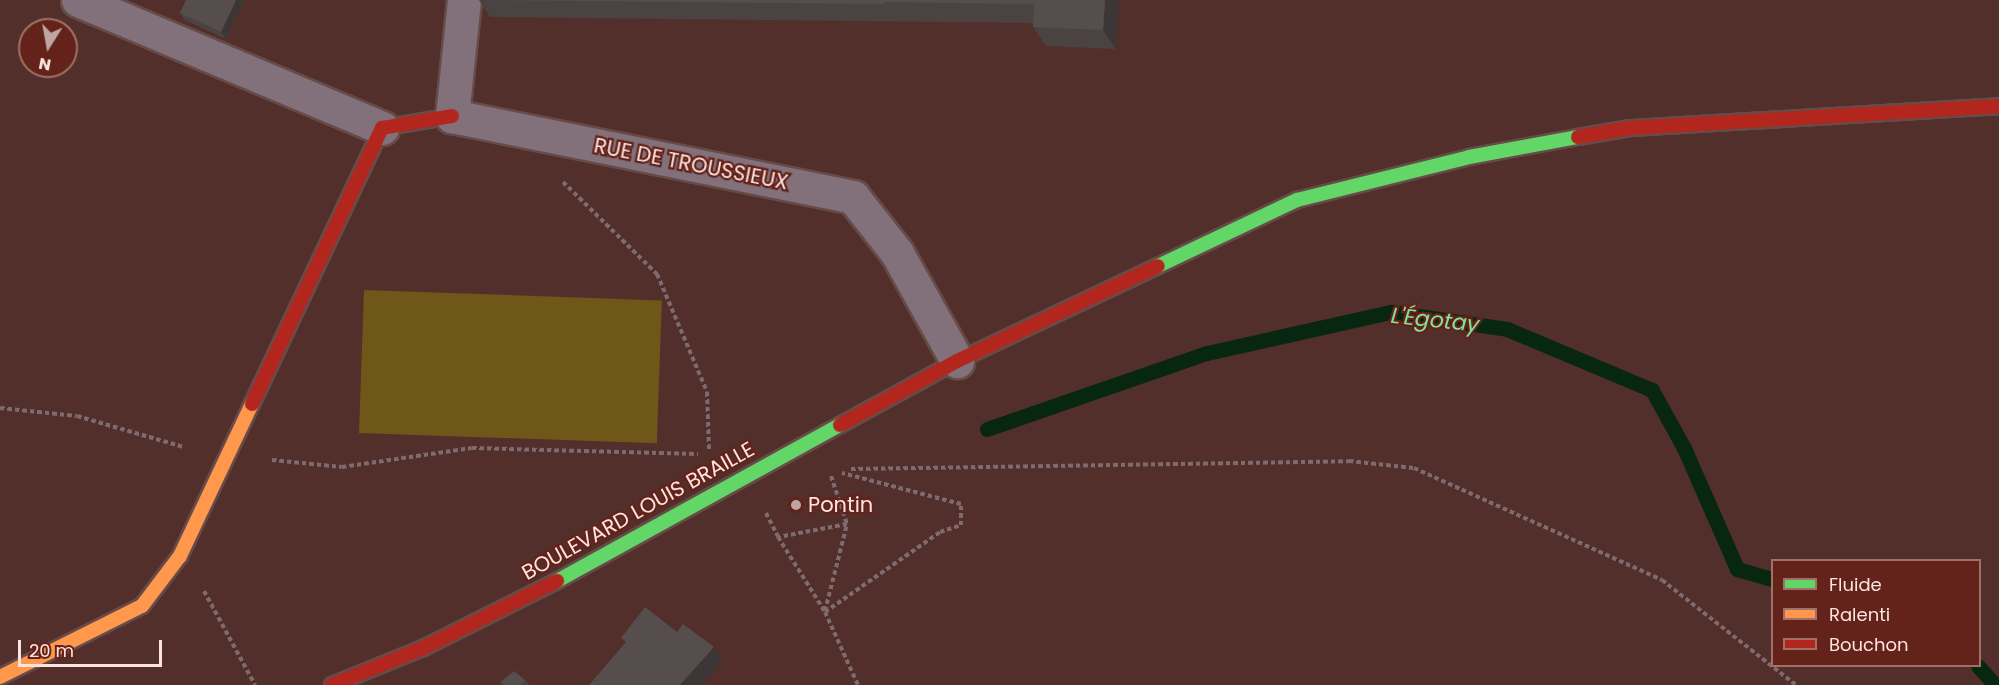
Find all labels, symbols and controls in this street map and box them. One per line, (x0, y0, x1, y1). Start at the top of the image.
north arrow (18, 18, 78, 78)
text: N (37, 52, 53, 77)
street label: RUE DE TROUSSIEUX (592, 133, 790, 195)
water label: L'Égotay (1390, 302, 1480, 338)
street label: BOULEVARD LOUIS BRAILLE (517, 437, 759, 585)
place label: Pontin (808, 492, 873, 518)
marker: Pontin (789, 498, 803, 512)
legend (1771, 559, 1981, 667)
text: Fluide (1829, 572, 1882, 597)
text: Ralenti (1829, 602, 1890, 627)
scale bar (21, 628, 165, 666)
text: Bouchon (1829, 632, 1909, 657)
text: 20 m (29, 638, 74, 663)

